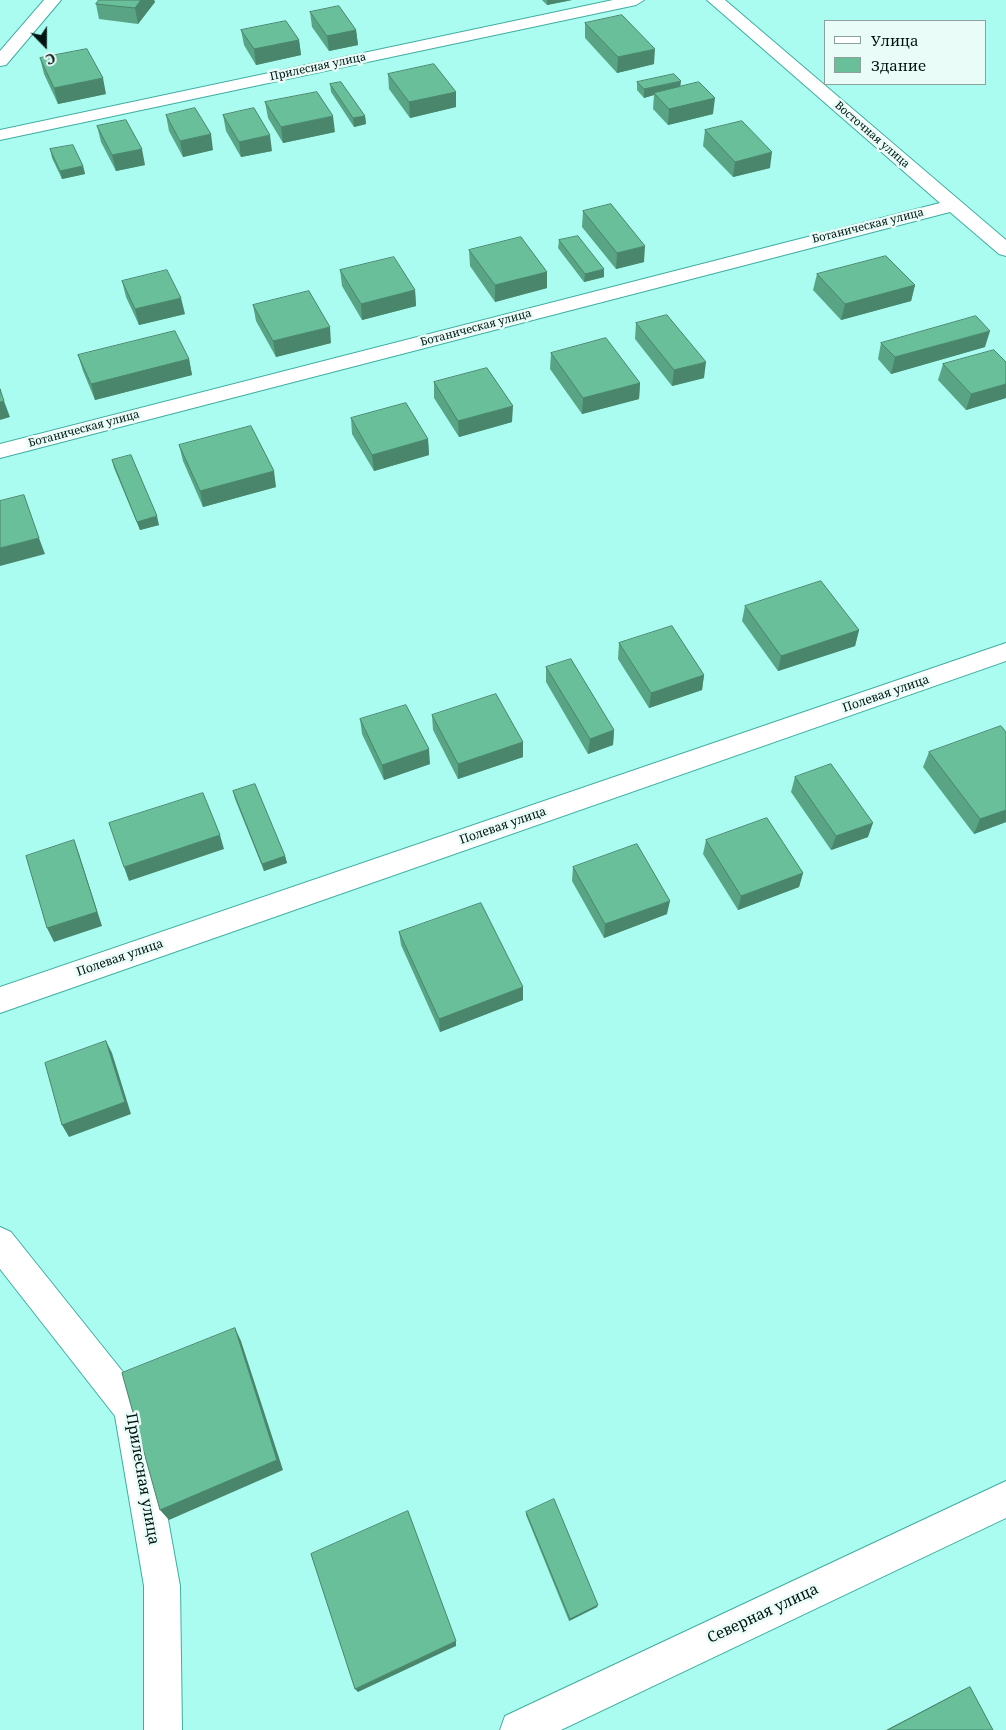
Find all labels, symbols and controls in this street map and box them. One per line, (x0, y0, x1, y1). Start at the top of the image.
north arrow (20, 20, 70, 70)
legend (824, 20, 986, 85)
text: Улица (871, 30, 919, 50)
text: С (43, 49, 59, 70)
street label: Прилесная улица (269, 50, 367, 84)
text: Здание (871, 55, 926, 75)
street label: Восточная улица (832, 99, 912, 171)
street label: Ботаническая улица (811, 206, 925, 246)
street label: Ботаническая улица (419, 307, 533, 349)
street label: Ботаническая улица (27, 408, 141, 450)
street label: Полевая улица (841, 672, 931, 716)
street label: Полевая улица (458, 804, 548, 848)
street label: Полевая улица (75, 936, 165, 980)
street label: Прилесная улица (122, 1412, 162, 1546)
street label: Северная улица (705, 1580, 821, 1648)

